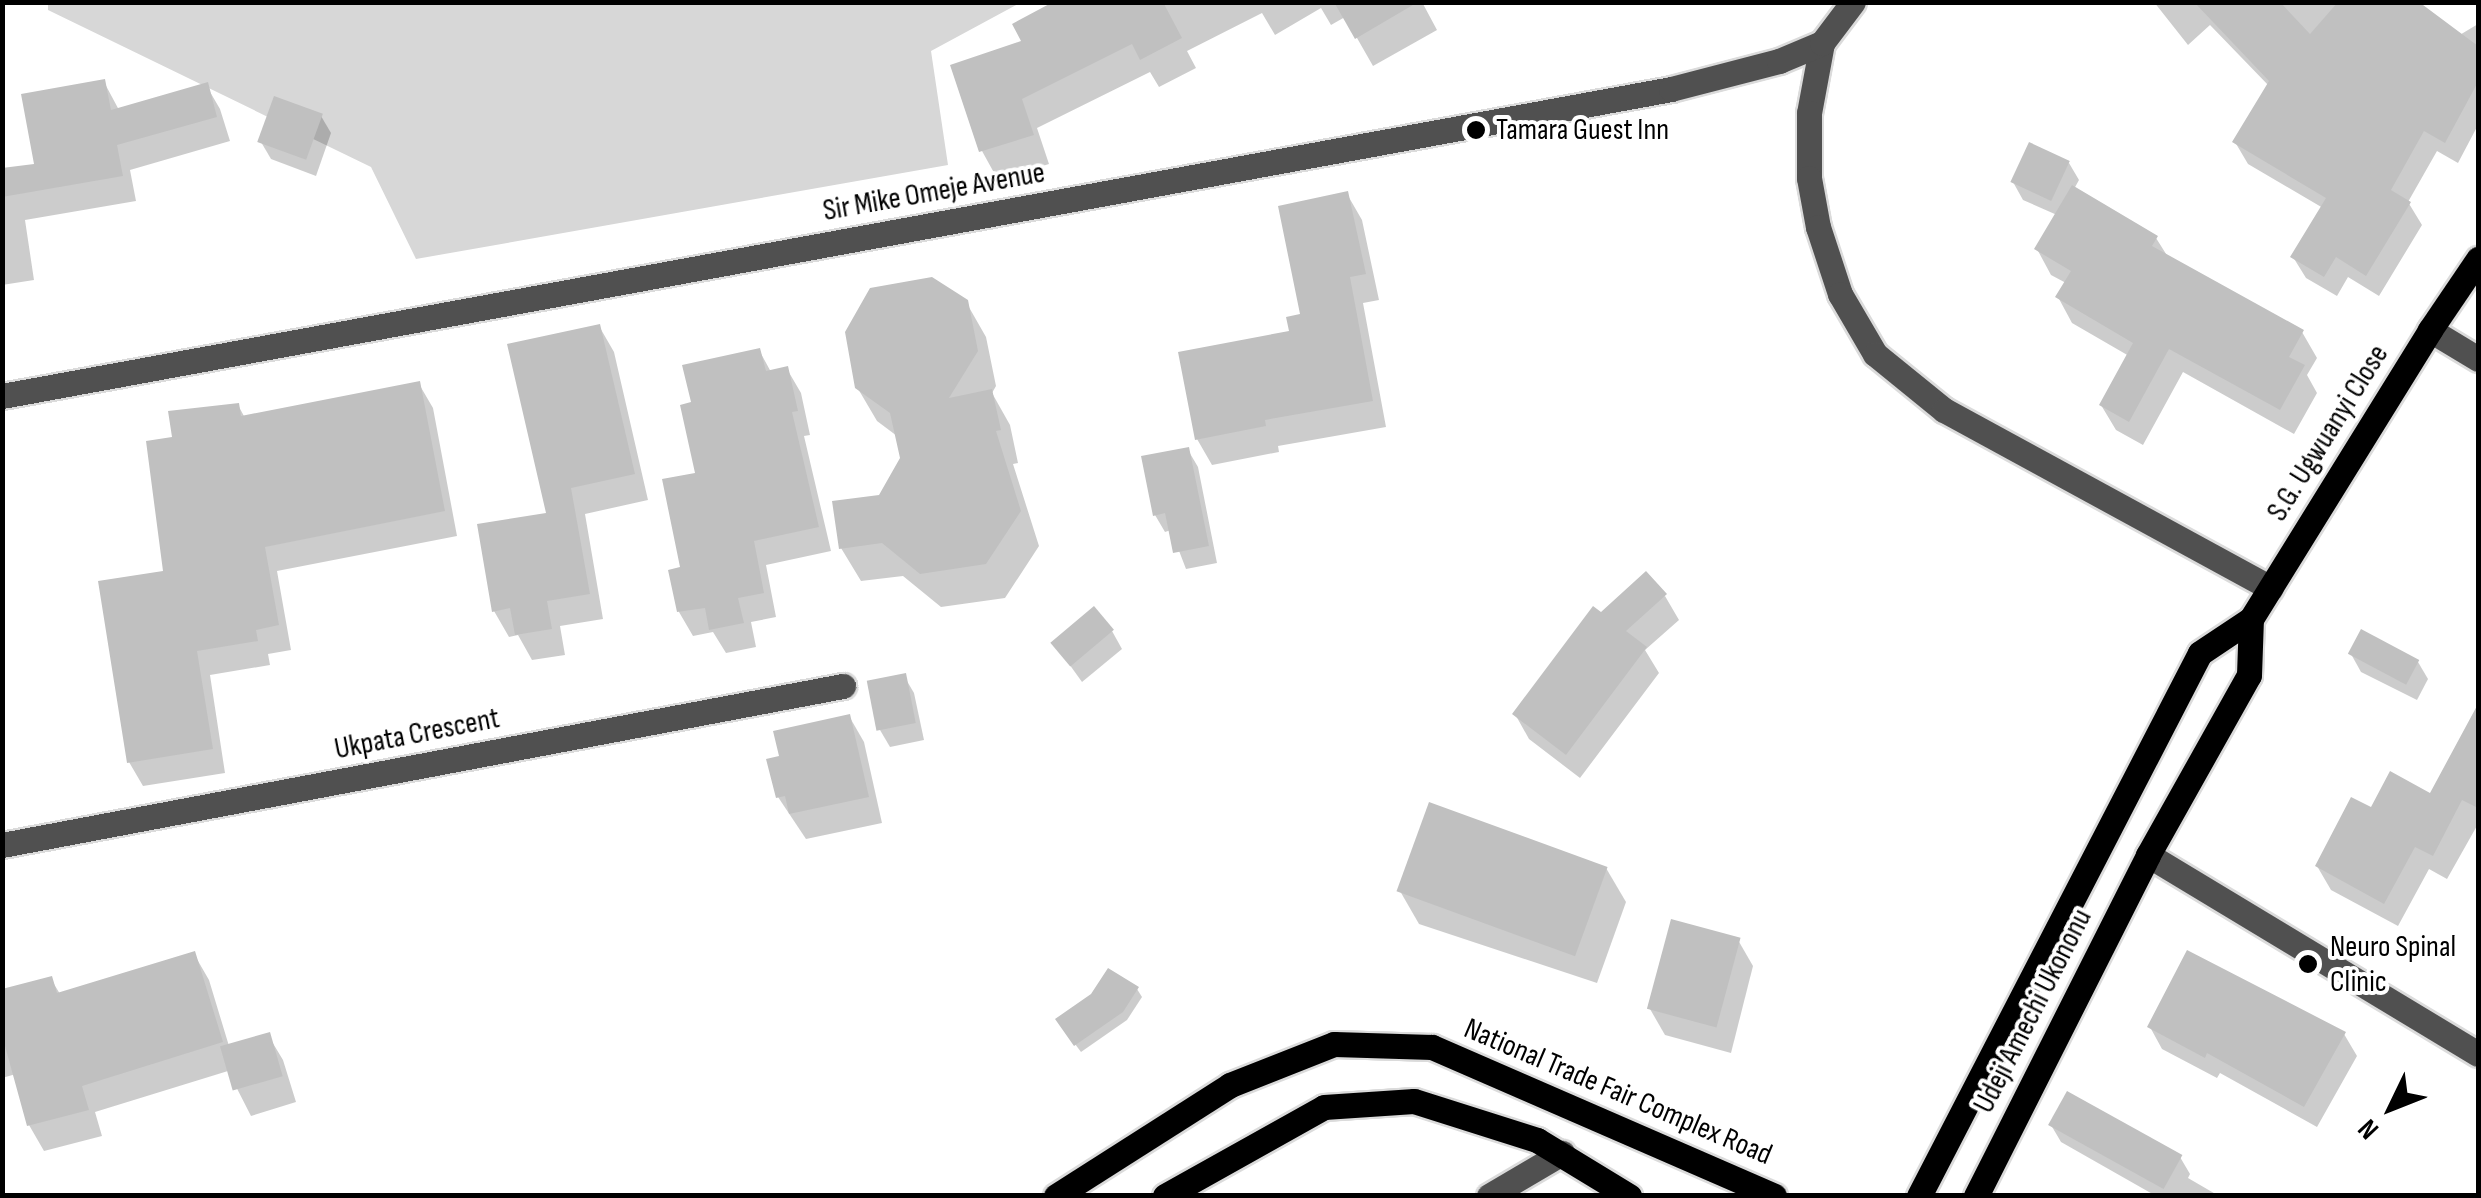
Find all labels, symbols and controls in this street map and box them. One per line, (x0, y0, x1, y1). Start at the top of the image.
place label: Tamara Guest Inn (1496, 112, 1669, 148)
marker: Tamara Guest Inn (1465, 119, 1487, 141)
street label: Sir Mike Omeje Avenue (820, 155, 1048, 229)
street label: S.G. Ugwuanyi Close (2260, 338, 2396, 528)
street label: Ukpata Crescent (332, 700, 502, 768)
street label: Udeji Amechi Ukononu (1966, 903, 2100, 1119)
place label: Neuro Spinal Clinic (2330, 929, 2456, 1000)
marker: Neuro Spinal Clinic (2295, 951, 2321, 977)
street label: National Trade Fair Complex Road (1459, 1011, 1777, 1173)
north arrow (2341, 1058, 2441, 1158)
text: N (2352, 1112, 2386, 1146)

